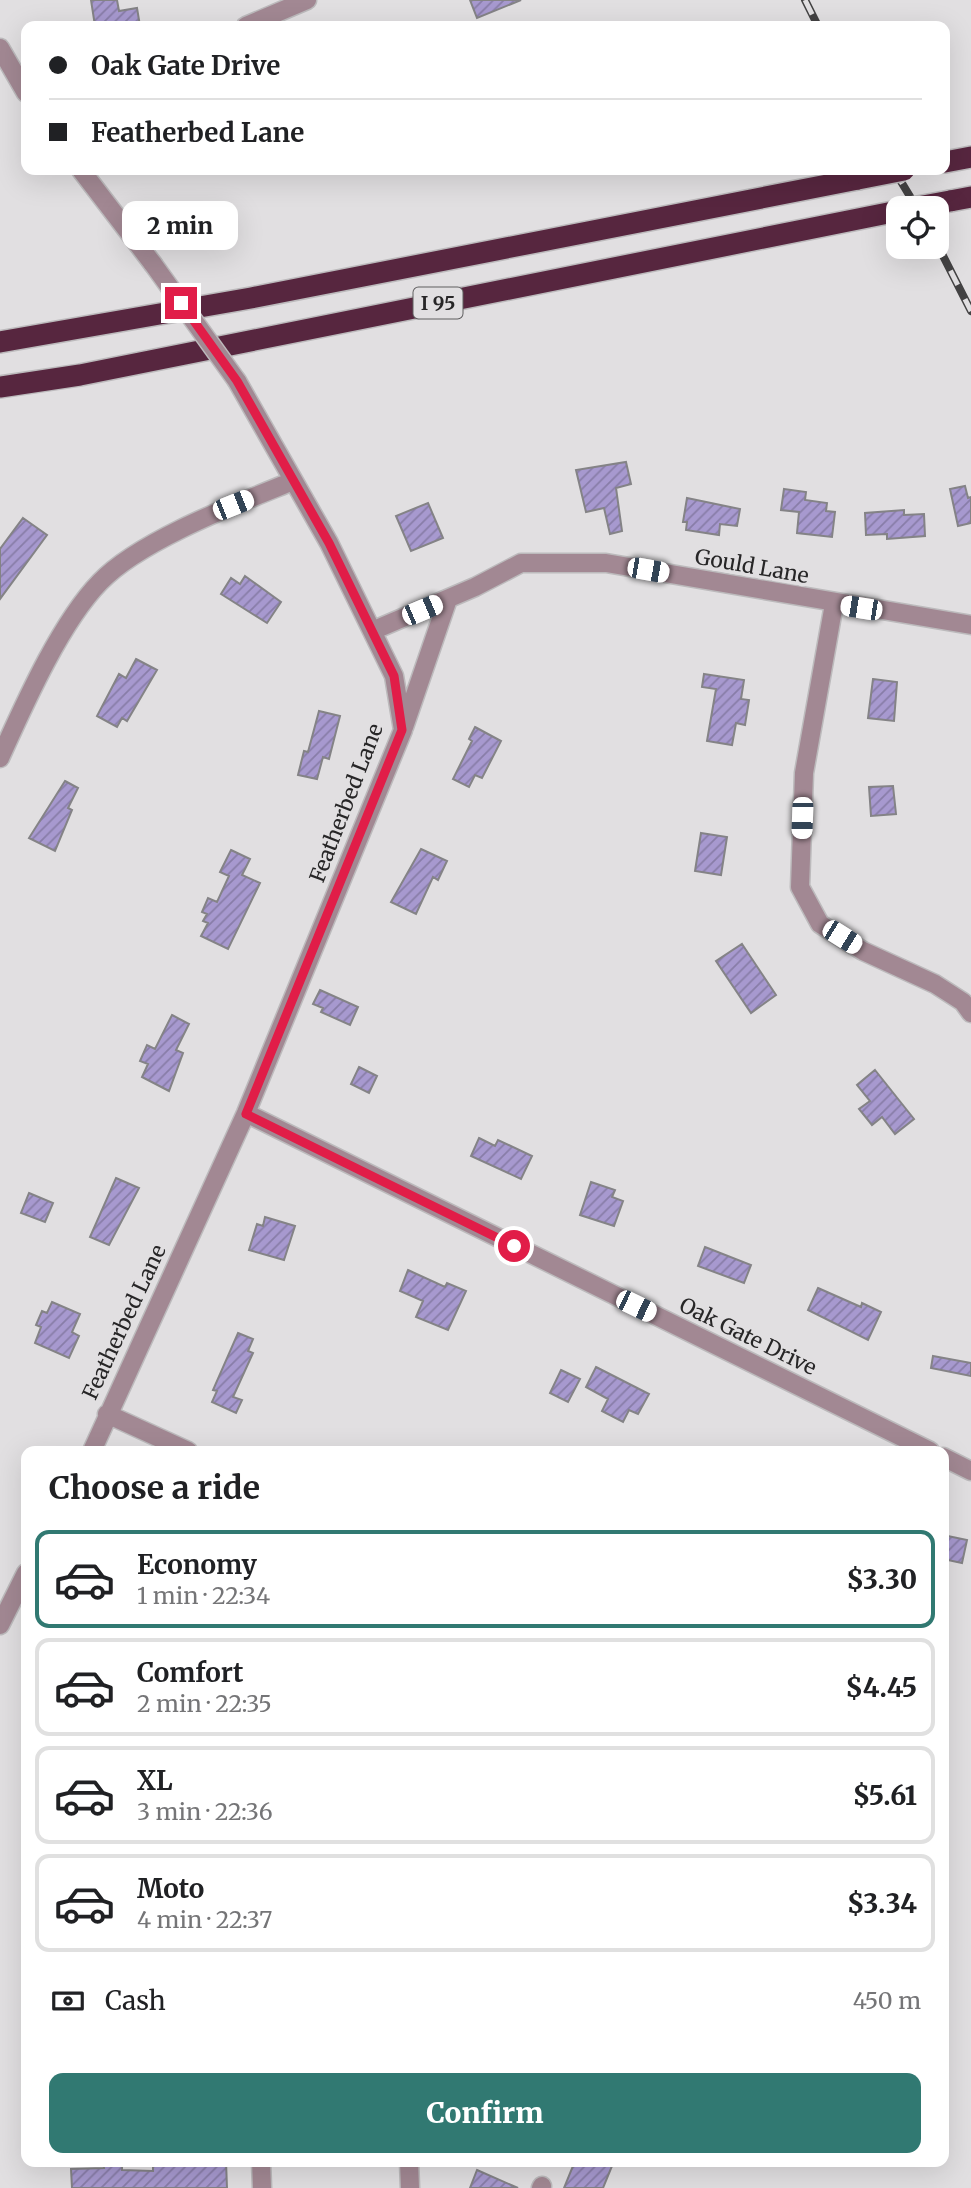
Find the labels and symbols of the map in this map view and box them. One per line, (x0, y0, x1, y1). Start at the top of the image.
callout: 2 min (123, 202, 239, 250)
route end (165, 287, 197, 319)
road number: I 95 (414, 288, 462, 318)
car (210, 487, 257, 523)
street label: Gould Lane (693, 543, 811, 589)
car (626, 556, 671, 584)
car (399, 592, 446, 628)
car (839, 594, 884, 622)
street label: Featherbed Lane (303, 720, 389, 886)
car (791, 797, 814, 839)
car (819, 917, 866, 957)
route start (498, 1230, 530, 1262)
street label: Featherbed Lane (76, 1240, 172, 1404)
car (613, 1287, 660, 1325)
street label: Oak Gate Drive (675, 1291, 821, 1381)

